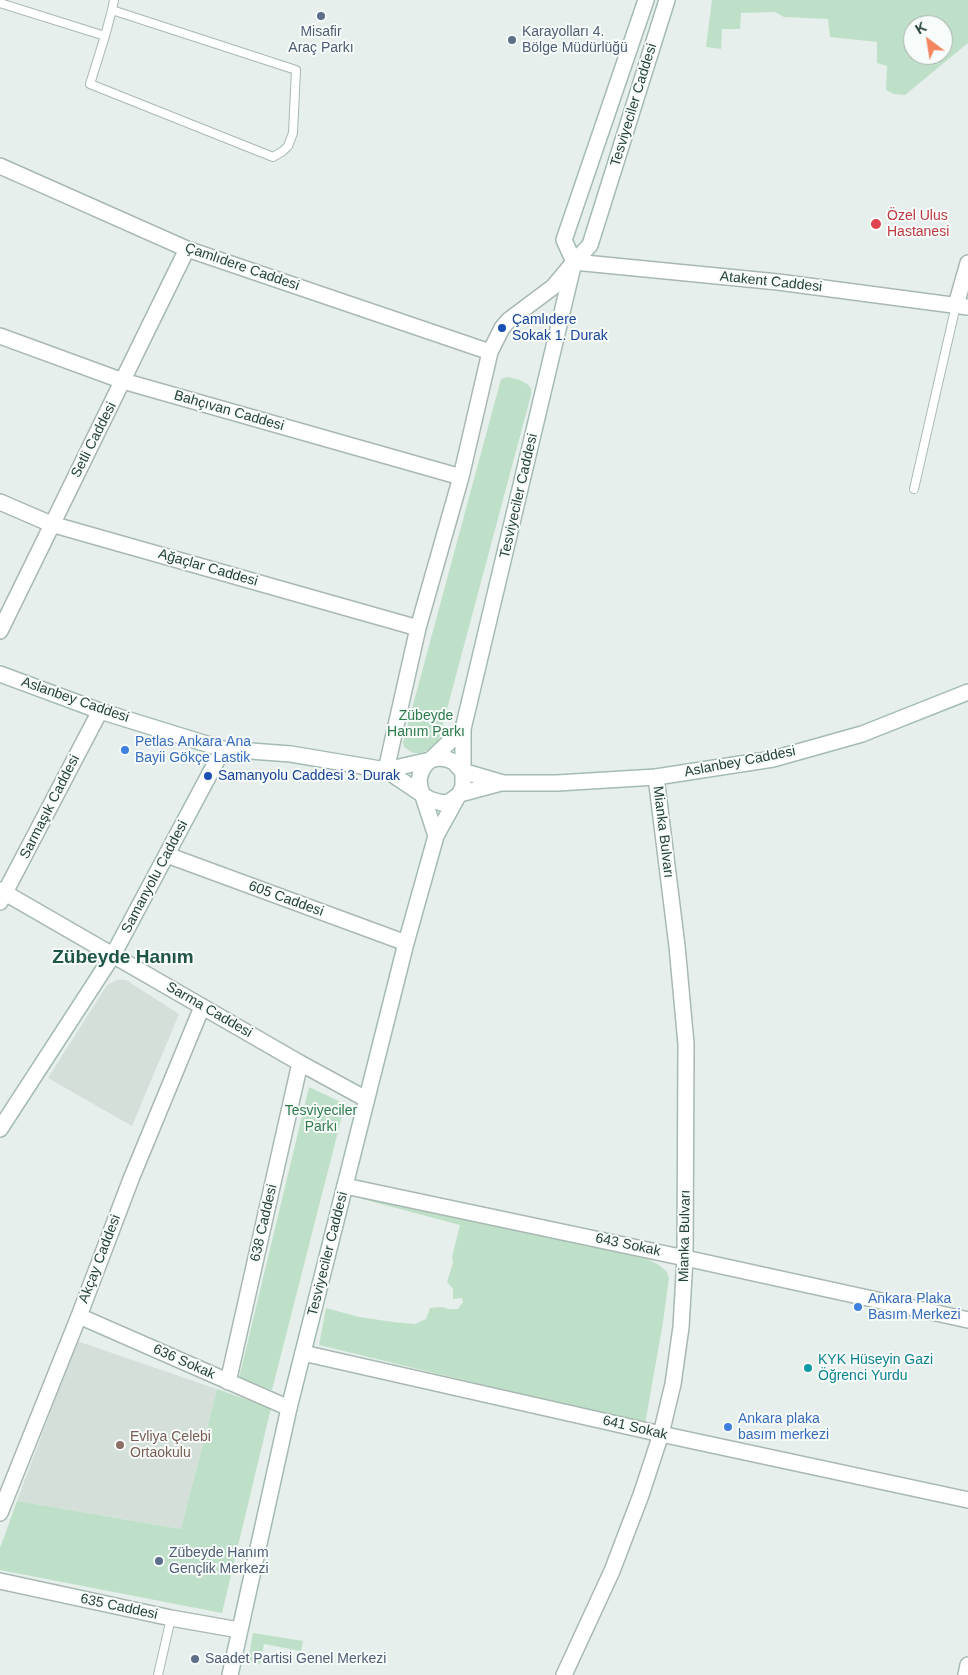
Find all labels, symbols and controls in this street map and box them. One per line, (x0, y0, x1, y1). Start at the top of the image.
marker: Misafir Araç Parkı (315, 10, 327, 22)
north arrow (903, 15, 953, 65)
text: K (912, 19, 929, 37)
place label: Misafir Araç Parkı (288, 24, 354, 56)
place label: Karayolları 4. Bölge Müdürlüğü (522, 24, 628, 56)
marker: Karayolları 4. Bölge Müdürlüğü (506, 34, 518, 46)
street label: Tesviyeciler Caddesi (607, 42, 661, 168)
place label: Özel Ulus Hastanesi (887, 208, 949, 240)
marker: Özel Ulus Hastanesi (869, 217, 883, 231)
street label: Çamlıdere Caddesi (183, 240, 301, 294)
street label: Atakent Caddesi (719, 268, 823, 296)
place label: Çamlıdere Sokak 1. Durak (512, 312, 608, 344)
marker: Çamlıdere Sokak 1. Durak (496, 322, 508, 334)
street label: Bahçıvan Caddesi (172, 387, 286, 435)
street label: Setli Caddesi (68, 399, 120, 481)
street label: Tesviyeciler Caddesi (496, 432, 542, 560)
street label: Ağaçlar Caddesi (156, 546, 260, 590)
street label: Aslanbey Caddesi (19, 674, 131, 726)
park label: Zübeyde Hanım Parkı (387, 708, 465, 740)
place label: Petlas Ankara Ana Bayii Gökçe Lastik (135, 734, 251, 766)
street label: Aslanbey Caddesi (683, 743, 797, 781)
marker: Petlas Ankara Ana Bayii Gökçe Lastik (119, 744, 131, 756)
street label: Sarmaşık Caddesi (17, 752, 83, 862)
place label: Samanyolu Caddesi 3. Durak (218, 768, 400, 784)
marker: Samanyolu Caddesi 3. Durak (202, 770, 214, 782)
street label: Mianka Bulvarı (649, 785, 677, 879)
street label: Samanyolu Caddesi (118, 818, 192, 936)
street label: 605 Caddesi (246, 878, 326, 920)
district label: Zübeyde Hanım (52, 947, 194, 969)
street label: Sarma Caddesi (163, 979, 255, 1041)
park label: Tesviyeciler Parkı (285, 1103, 357, 1136)
street label: 638 Caddesi (247, 1183, 281, 1263)
street label: Tesviyeciler Caddesi (304, 1190, 352, 1318)
street label: Mianka Bulvarı (676, 1190, 694, 1282)
street label: Akçay Caddesi (75, 1212, 125, 1306)
street label: 643 Sokak (594, 1230, 662, 1260)
place label: Ankara Plaka Basım Merkezi (868, 1291, 961, 1324)
marker: Ankara Plaka Basım Merkezi (852, 1301, 864, 1313)
street label: 636 Sokak (150, 1341, 218, 1383)
place label: KYK Hüseyin Gazi Öğrenci Yurdu (818, 1352, 933, 1384)
marker: KYK Hüseyin Gazi Öğrenci Yurdu (802, 1362, 814, 1374)
place label: Ankara plaka basım merkezi (738, 1411, 829, 1444)
street label: 641 Sokak (601, 1412, 669, 1444)
marker: Ankara plaka basım merkezi (722, 1421, 734, 1433)
place label: Evliya Çelebi Ortaokulu (130, 1429, 211, 1461)
marker: Evliya Çelebi Ortaokulu (114, 1439, 126, 1451)
place label: Zübeyde Hanım Gençlik Merkezi (169, 1545, 269, 1578)
marker: Zübeyde Hanım Gençlik Merkezi (153, 1555, 165, 1567)
street label: 635 Caddesi (79, 1591, 159, 1623)
place label: Saadet Partisi Genel Merkezi (205, 1651, 386, 1667)
marker: Saadet Partisi Genel Merkezi (189, 1653, 201, 1665)

